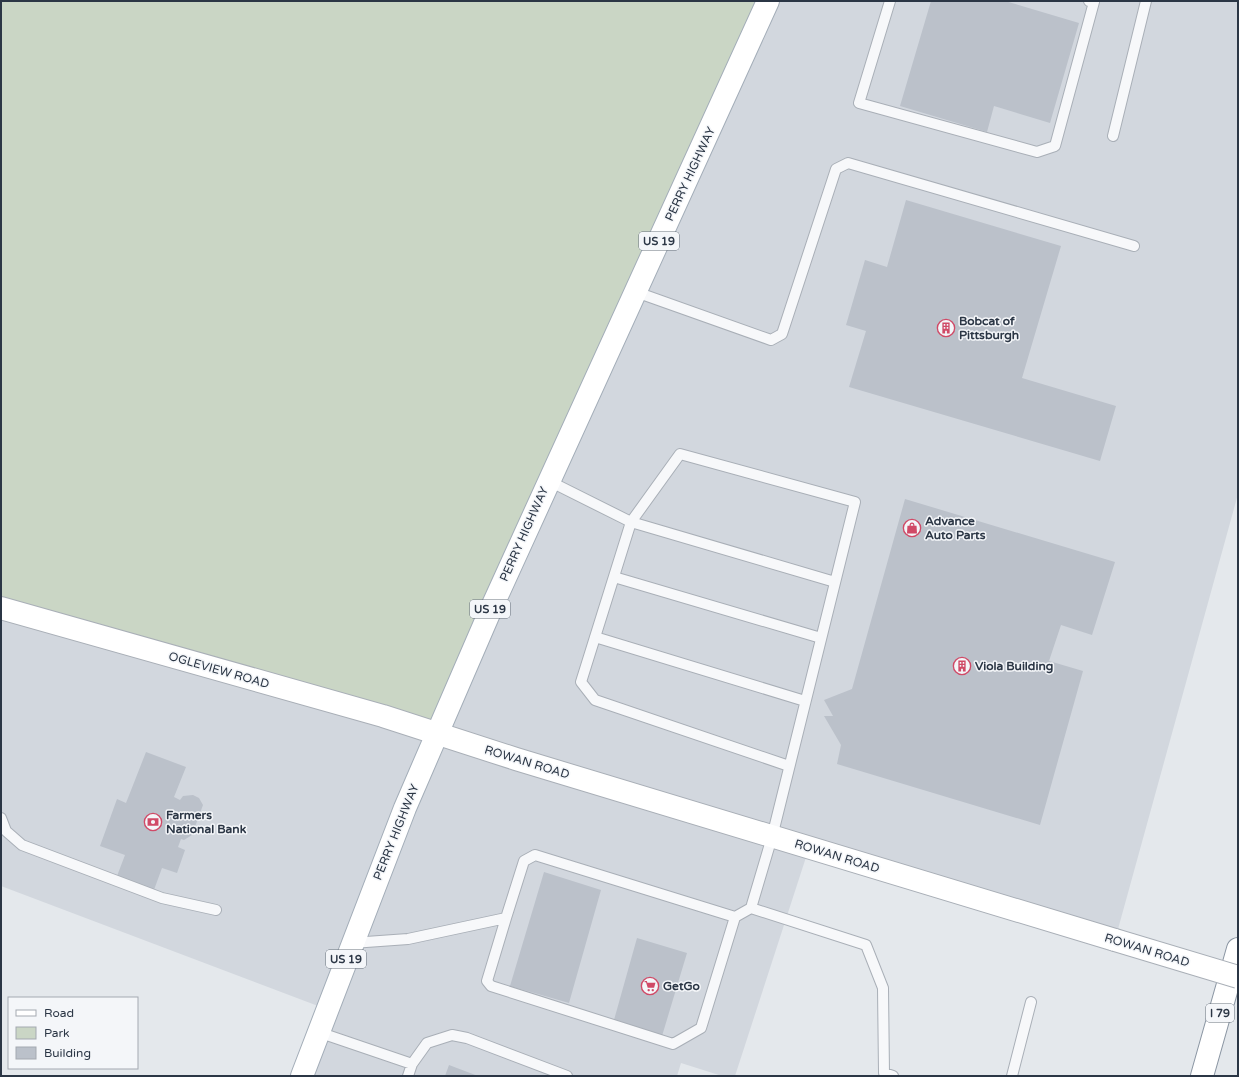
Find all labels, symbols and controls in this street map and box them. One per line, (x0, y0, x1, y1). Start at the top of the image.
street label: PERRY HIGHWAY (662, 124, 718, 223)
road number: US 19 (639, 232, 679, 250)
place label: Bobcat of Pittsburgh (959, 314, 1019, 343)
building icon: Bobcat of Pittsburgh (936, 318, 956, 338)
street label: PERRY HIGHWAY (497, 484, 551, 584)
place label: Advance Auto Parts (925, 514, 986, 542)
shop icon: Advance Auto Parts (902, 518, 922, 538)
road number: US 19 (470, 600, 510, 618)
street label: OGLEVIEW ROAD (167, 649, 271, 691)
building icon: Viola Building (952, 656, 972, 676)
place label: Viola Building (975, 659, 1053, 674)
street label: ROWAN ROAD (483, 742, 571, 782)
street label: PERRY HIGHWAY (370, 782, 422, 882)
place label: Farmers National Bank (166, 808, 247, 836)
bank icon: Farmers National Bank (143, 812, 163, 832)
street label: ROWAN ROAD (793, 836, 881, 876)
street label: ROWAN ROAD (1103, 930, 1191, 970)
road number: US 19 (326, 950, 366, 968)
supermarket icon: GetGo (640, 976, 660, 996)
place label: GetGo (663, 979, 700, 993)
legend (8, 997, 138, 1069)
road number: I 79 (1206, 1004, 1234, 1022)
text: Road (44, 1006, 74, 1020)
text: Park (44, 1026, 70, 1040)
text: Building (44, 1046, 91, 1060)

